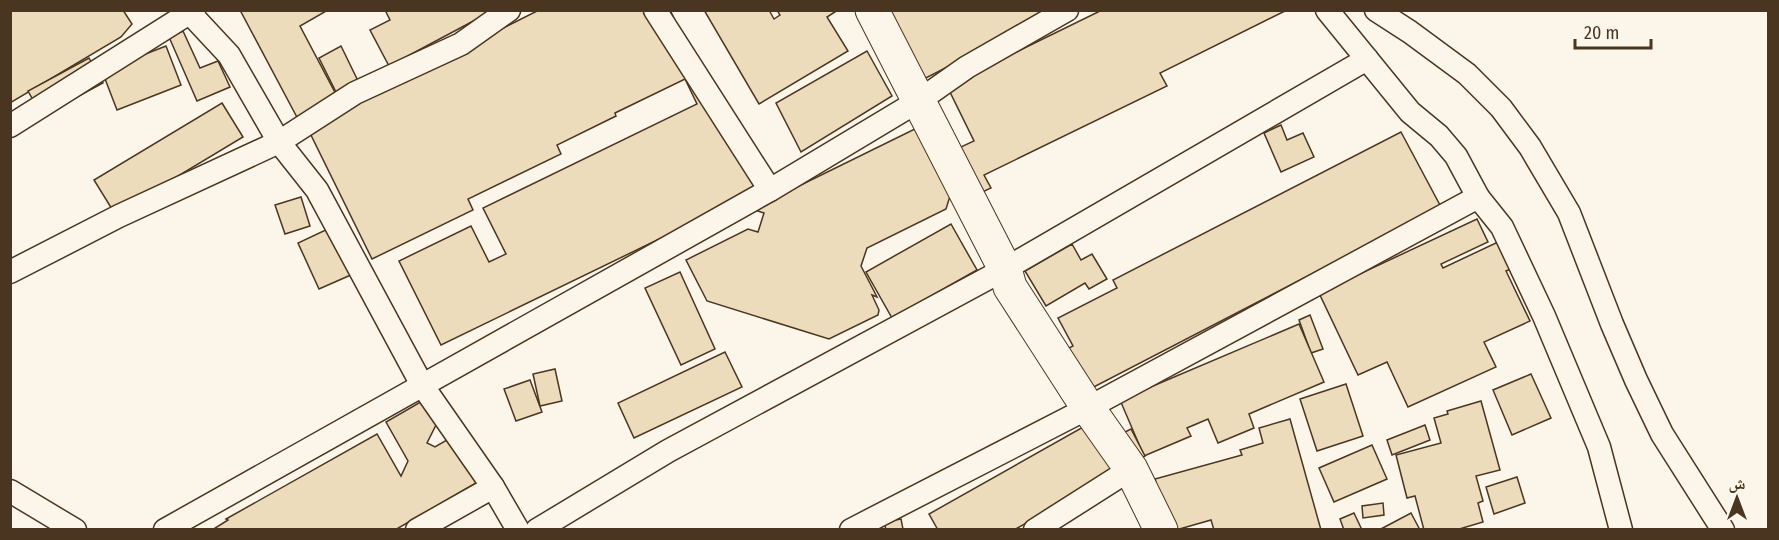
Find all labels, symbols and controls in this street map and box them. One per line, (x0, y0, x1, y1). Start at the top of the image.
scale bar (1575, 12, 1652, 50)
text: 20 m (1584, 22, 1619, 44)
north arrow (1707, 468, 1767, 528)
text: ش (1729, 474, 1746, 493)

